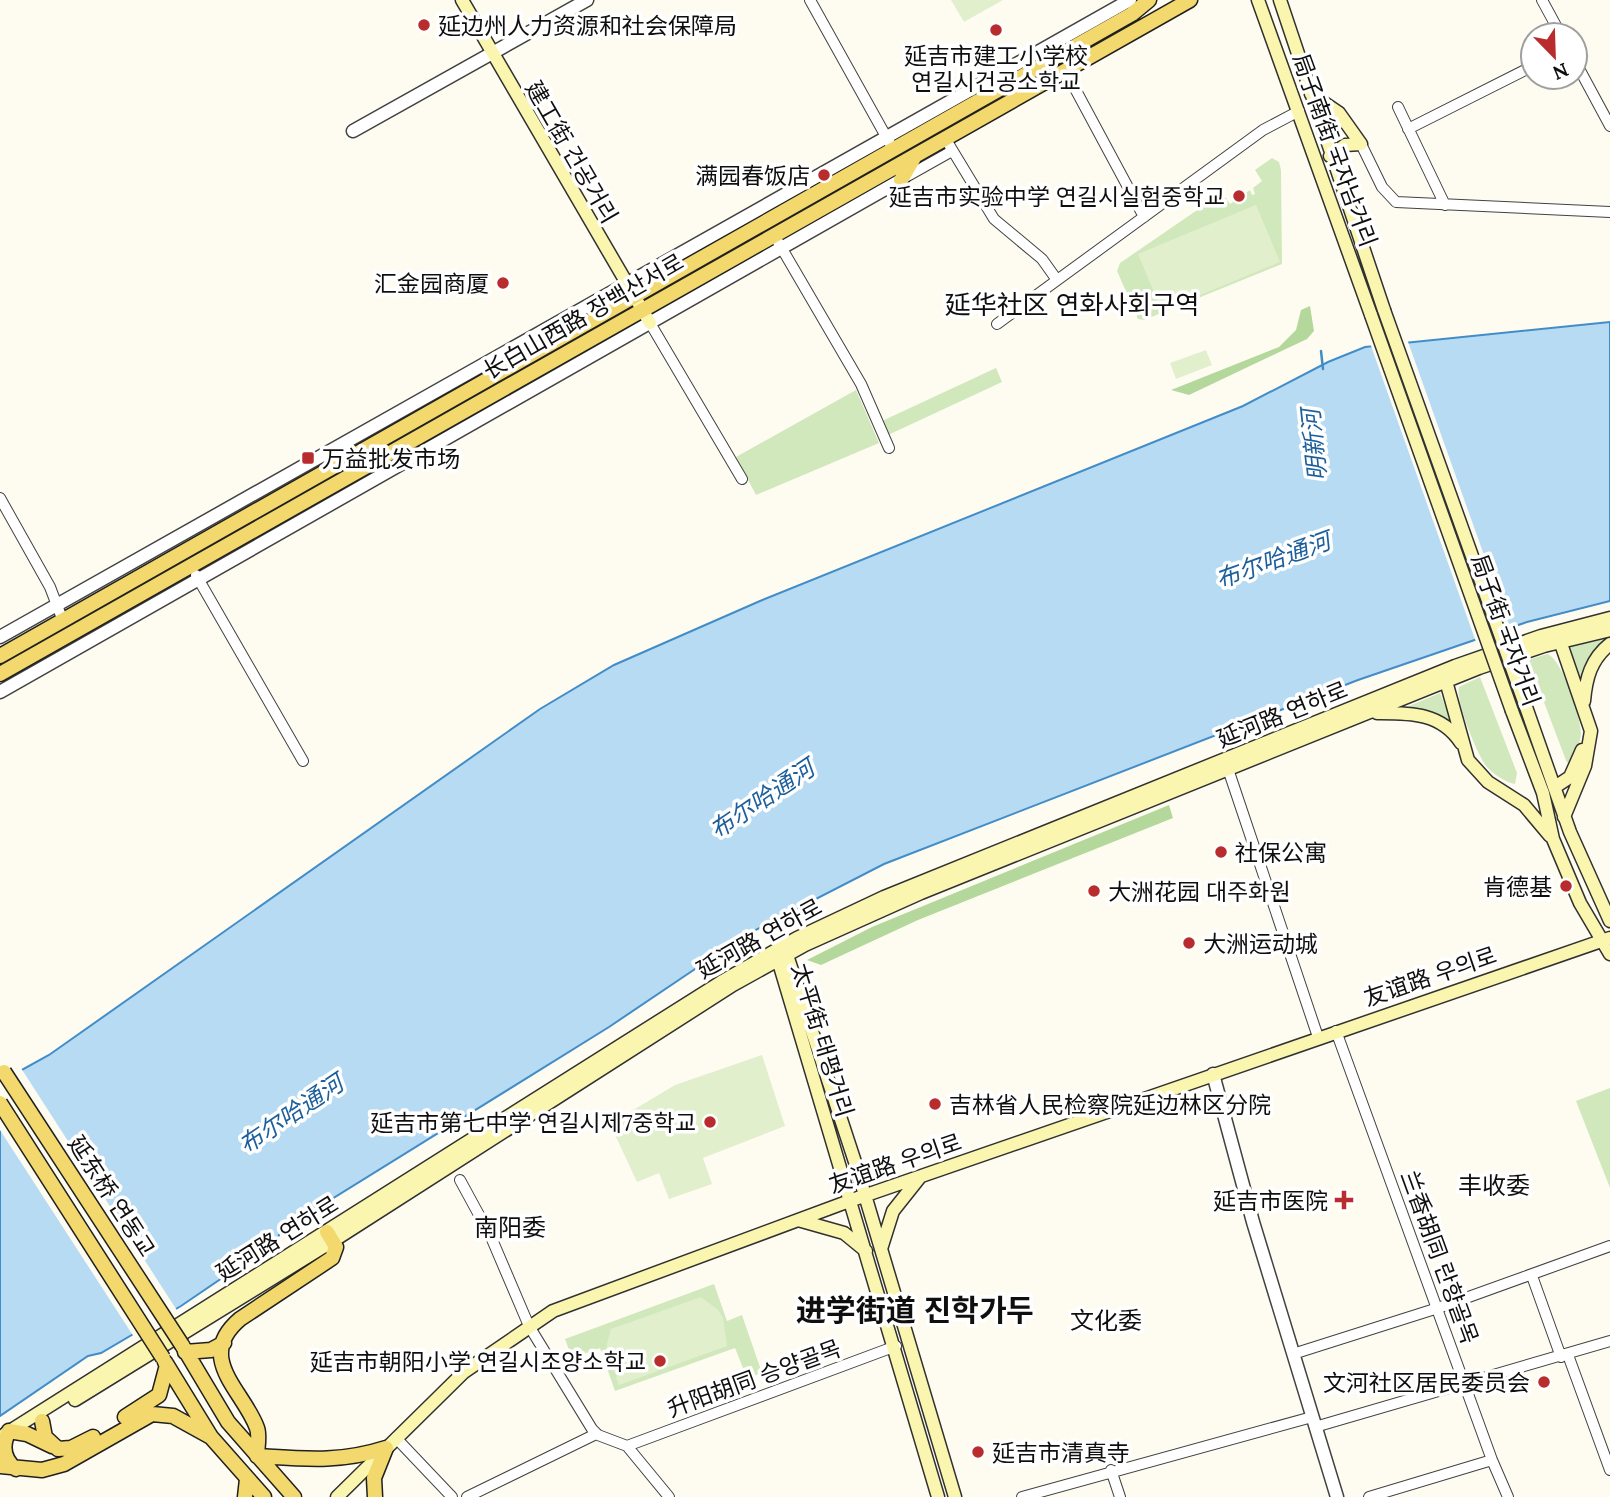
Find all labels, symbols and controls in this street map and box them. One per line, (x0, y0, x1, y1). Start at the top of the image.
place label: 延边州人力资源和社会保障局 (438, 11, 737, 40)
marker: 延边州人力资源和社会保障局 (416, 17, 432, 33)
north arrow (1519, 21, 1589, 91)
marker: 延吉市建工小学校 연길시건공소학교 (988, 22, 1004, 38)
place label: 延吉市建工小学校 연길시건공소학교 (904, 41, 1088, 96)
street label: 局子南街 국자남거리 (1287, 49, 1383, 251)
text: N (1549, 58, 1572, 86)
street label: 建工街 건공거리 (520, 76, 624, 228)
place label: 满园春饭店 (695, 161, 810, 190)
marker: 满园春饭店 (816, 167, 832, 183)
place label: 延吉市实验中学 연길시실험중학교 (889, 182, 1225, 211)
marker: 延吉市实验中学 연길시실험중학교 (1231, 188, 1247, 204)
street label: 长白山西路 장백산서로 (478, 247, 688, 385)
place label: 汇金园商厦 (374, 269, 489, 298)
marker: 汇金园商厦 (495, 275, 511, 291)
district label: 延华社区 연화사회구역 (945, 288, 1199, 321)
water label: 明新河 (1294, 404, 1333, 482)
place label: 万益批发市场 (322, 444, 460, 473)
marker: 万益批发市场 (300, 450, 316, 466)
water label: 布尔哈通河 (1211, 524, 1338, 595)
street label: 局子街 국자거리 (1465, 550, 1547, 710)
street label: 延河路 연하로 (1212, 675, 1352, 753)
water label: 布尔哈通河 (704, 750, 824, 845)
place label: 社保公寓 (1235, 838, 1327, 867)
marker: 社保公寓 (1213, 844, 1229, 860)
place label: 肯德基 (1483, 872, 1552, 901)
place label: 大洲花园 대주화원 (1108, 877, 1291, 906)
marker: 肯德基 (1558, 878, 1574, 894)
marker: 大洲花园 대주화원 (1086, 883, 1102, 899)
street label: 延河路 연하로 (691, 892, 827, 984)
place label: 大洲运动城 (1203, 929, 1318, 958)
marker: 大洲运动城 (1181, 935, 1197, 951)
street label: 友谊路 우의로 (1360, 940, 1500, 1012)
street label: 太平街 태평거리 (786, 959, 860, 1121)
water label: 布尔哈通河 (233, 1065, 353, 1160)
place label: 吉林省人民检察院延边林区分院 (949, 1090, 1271, 1119)
marker: 吉林省人民检察院延边林区分院 (927, 1096, 943, 1112)
place label: 延吉市第七中学 연길시제7중학교 (370, 1108, 696, 1137)
marker: 延吉市第七中学 연길시제7중학교 (702, 1114, 718, 1130)
street label: 友谊路 우의로 (825, 1127, 965, 1199)
street label: 延东桥 연동교 (62, 1130, 162, 1262)
street label: 兰香胡同 란향골목 (1395, 1166, 1485, 1348)
district label: 丰收委 (1458, 1170, 1530, 1201)
place label: 延吉市医院 (1213, 1186, 1328, 1215)
street label: 延河路 연하로 (211, 1189, 343, 1287)
marker: 延吉市医院 (1334, 1190, 1354, 1210)
district label: 南阳委 (474, 1212, 546, 1243)
district label: 进学街道 진학가두 (796, 1291, 1034, 1329)
district label: 文化委 (1070, 1305, 1142, 1336)
street label: 升阳胡同 승양골목 (663, 1333, 845, 1423)
place label: 延吉市朝阳小学 연길시조양소학교 (310, 1347, 646, 1376)
marker: 延吉市朝阳小学 연길시조양소학교 (652, 1353, 668, 1369)
place label: 文河社区居民委员会 (1323, 1368, 1530, 1397)
marker: 文河社区居民委员会 (1536, 1374, 1552, 1390)
place label: 延吉市清真寺 (992, 1438, 1130, 1467)
marker: 延吉市清真寺 (970, 1444, 986, 1460)

